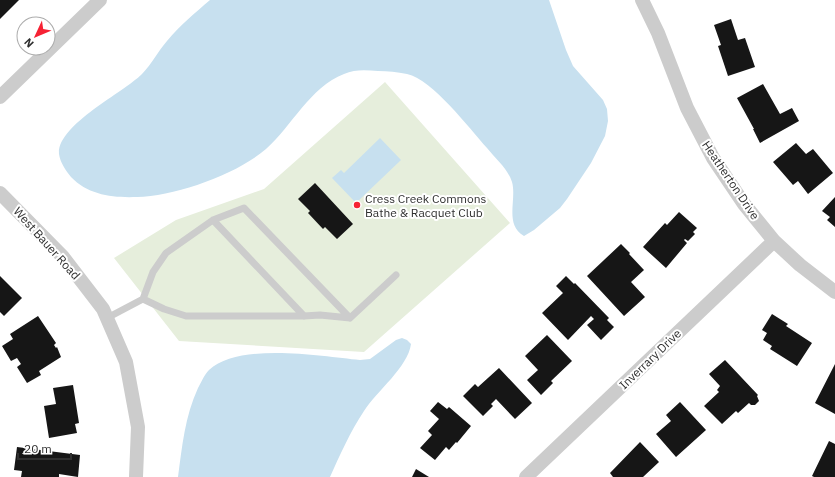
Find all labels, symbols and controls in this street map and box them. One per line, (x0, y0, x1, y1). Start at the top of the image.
north arrow (16, 16, 56, 56)
text: N (21, 35, 37, 51)
street label: Heatherton Drive (699, 138, 763, 223)
place label: Cress Creek Commons Bathe & Racquet Club (365, 191, 487, 220)
marker: Cress Creek Commons Bathe & Racquet Club (352, 200, 362, 210)
street label: West Bauer Road (11, 204, 83, 282)
street label: Inverrary Drive (616, 325, 684, 392)
scale bar (18, 435, 71, 461)
text: 20 m (24, 441, 52, 456)

